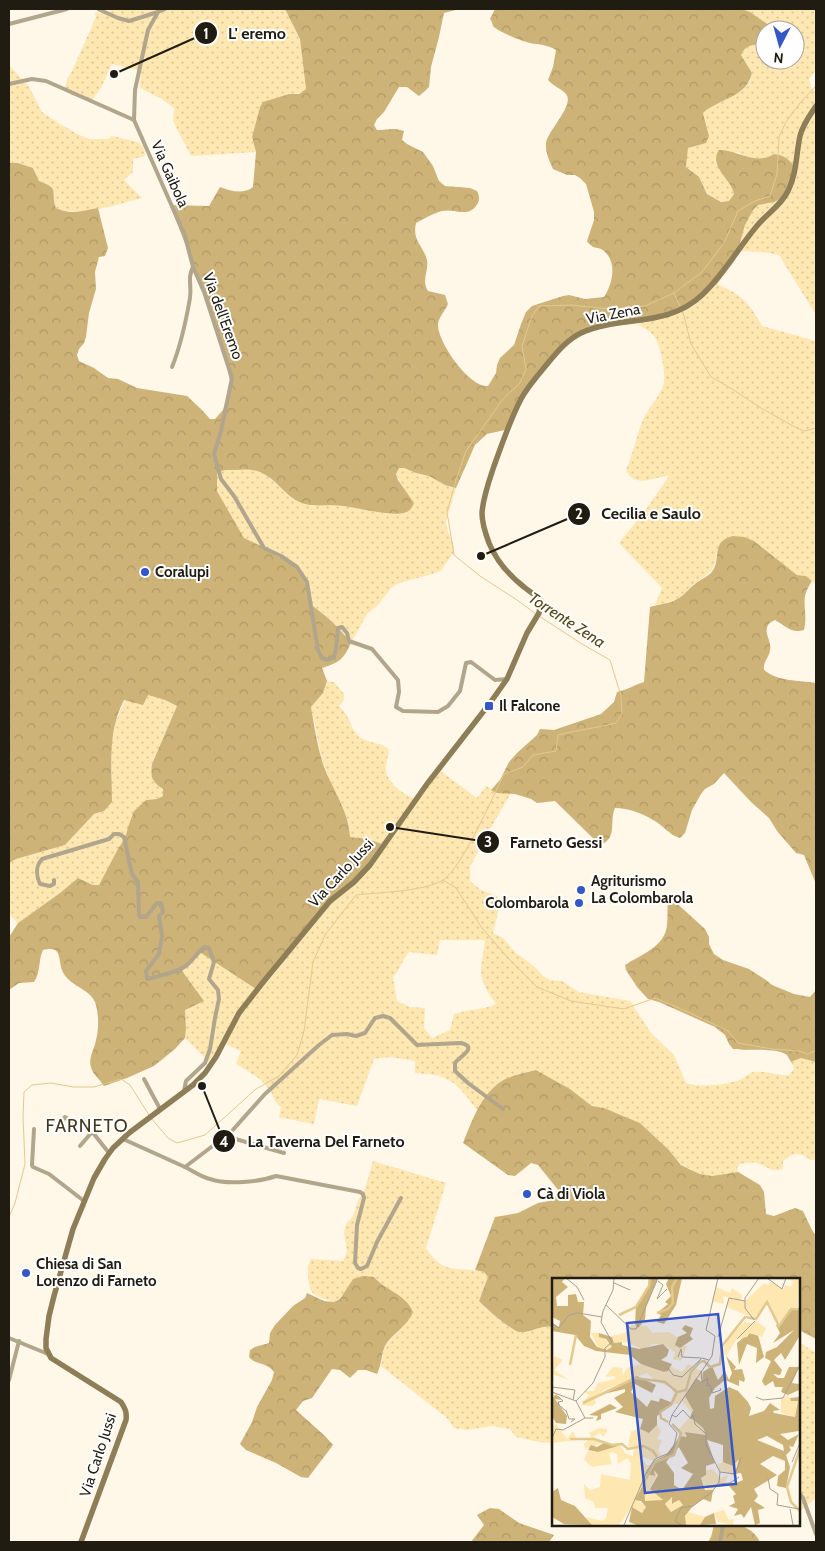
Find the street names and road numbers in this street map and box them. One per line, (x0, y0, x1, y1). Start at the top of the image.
street label: Via Gaibola (147, 138, 193, 211)
street label: Via dell'Eremo (199, 270, 247, 362)
street label: Via Zena (584, 300, 642, 328)
street label: Via Carlo Jussi (305, 835, 377, 911)
street label: Via Carlo Jussi (76, 1411, 120, 1499)

